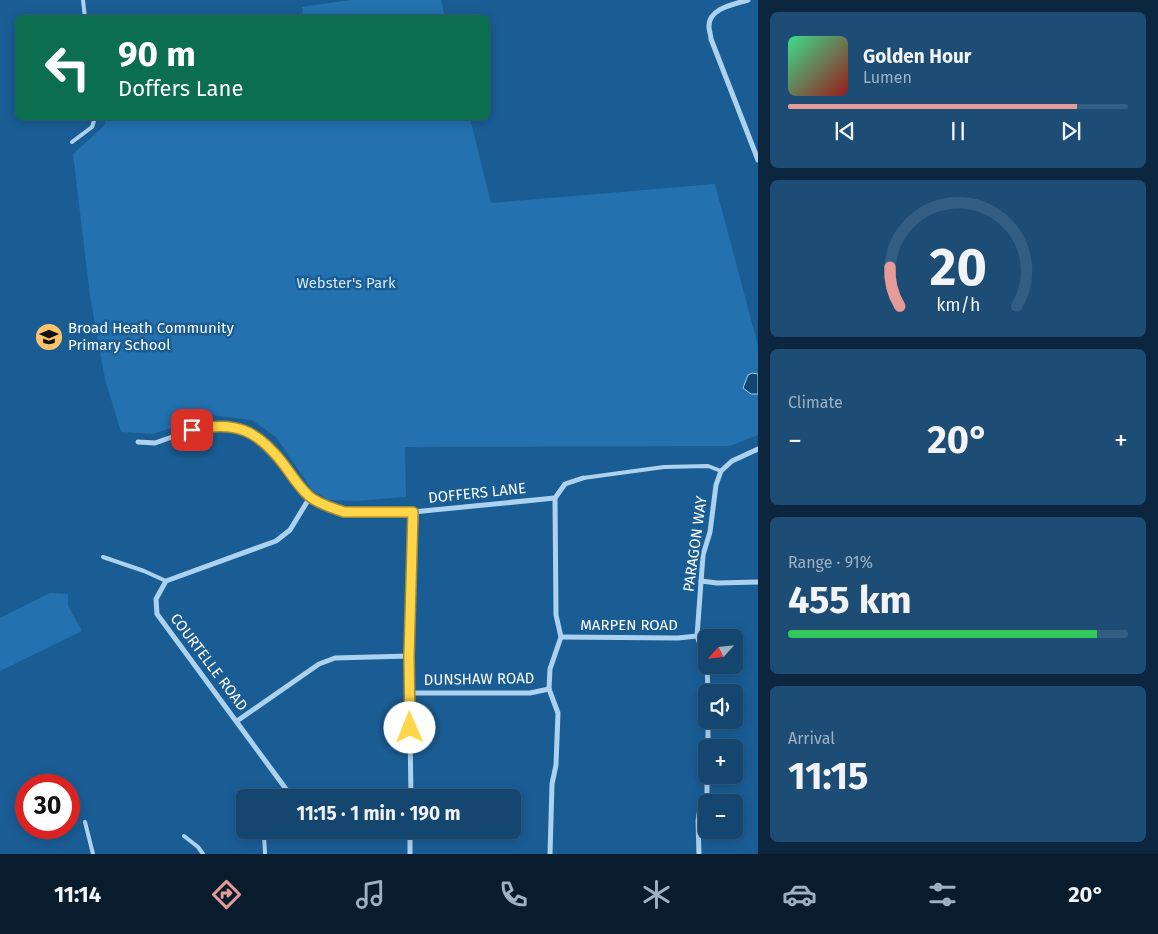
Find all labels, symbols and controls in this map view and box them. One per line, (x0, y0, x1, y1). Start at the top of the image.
text: 90 m (118, 33, 196, 75)
icon: left (35, 35, 100, 100)
text: Golden Hour (863, 45, 972, 68)
text: Lumen (863, 68, 912, 87)
text: Doffers Lane (118, 75, 243, 102)
icon: previous (831, 117, 859, 145)
icon: pause (944, 117, 972, 145)
icon: next (1057, 117, 1085, 145)
text: 20 (929, 236, 987, 299)
park label: Webster's Park (296, 274, 396, 292)
text: km/h (936, 294, 980, 316)
place label: Broad Heath Community Primary School (68, 319, 234, 354)
school or university icon: Broad Heath Community Primary School (34, 322, 64, 352)
text: Climate (788, 393, 843, 412)
pin (171, 409, 213, 451)
icon: arrive (178, 416, 206, 444)
text: 20° (927, 417, 989, 463)
text: − (788, 424, 802, 457)
text: + (1114, 424, 1128, 457)
street label: DOFFERS LANE (427, 479, 527, 507)
street label: PARAGON WAY (679, 494, 711, 593)
text: Range · 91% (788, 553, 873, 572)
text: 455 km (788, 577, 912, 623)
street label: COURTELLE ROAD (167, 610, 251, 714)
street label: MARPEN ROAD (580, 616, 678, 634)
north arrow (698, 629, 742, 674)
map controls (698, 629, 743, 839)
street label: DUNSHAW ROAD (424, 669, 534, 689)
button: sound (698, 684, 743, 729)
position arrow (383, 701, 435, 753)
text: Arrival (788, 729, 835, 748)
button: + (698, 739, 743, 784)
text: 11:15 (788, 753, 868, 799)
speed limit sign: 30 (15, 774, 80, 839)
button: − (698, 794, 743, 839)
text: 11:15 · 1 min · 190 m (296, 802, 461, 825)
icon: directions (209, 877, 244, 912)
icon: music (353, 877, 388, 912)
icon: phone (496, 877, 531, 912)
icon: climate (639, 877, 674, 912)
icon: car (782, 877, 817, 912)
icon: filters (925, 877, 960, 912)
text: 11:14 (54, 881, 101, 908)
text: 20° (1068, 881, 1104, 908)

